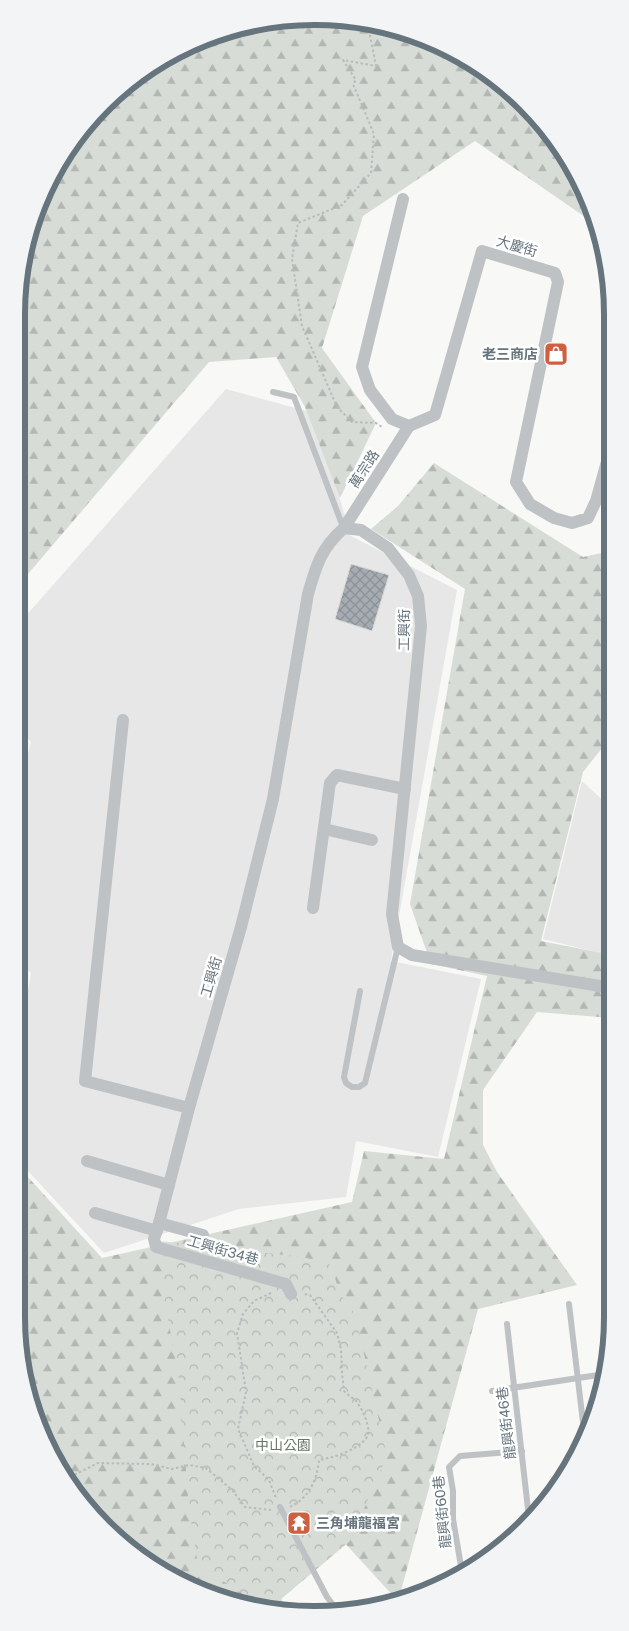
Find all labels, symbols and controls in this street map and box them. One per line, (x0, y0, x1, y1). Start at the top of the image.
street label: 大慶街 (495, 233, 539, 259)
shop icon: 老三商店 (543, 341, 569, 367)
place label: 老三商店 (482, 346, 538, 362)
street label: 萬宗路 (346, 447, 382, 491)
street label: 工興街 (396, 609, 412, 651)
street label: 工興街 (198, 955, 224, 999)
street label: 工興街34巷 (185, 1232, 261, 1268)
street label: 龍興街46巷 (494, 1386, 518, 1460)
park label: 中山公園 (255, 1437, 311, 1453)
street label: 龍興街60巷 (430, 1475, 454, 1549)
temple icon: 三角埔龍福宮 (286, 1510, 312, 1536)
place label: 三角埔龍福宮 (316, 1515, 400, 1531)

